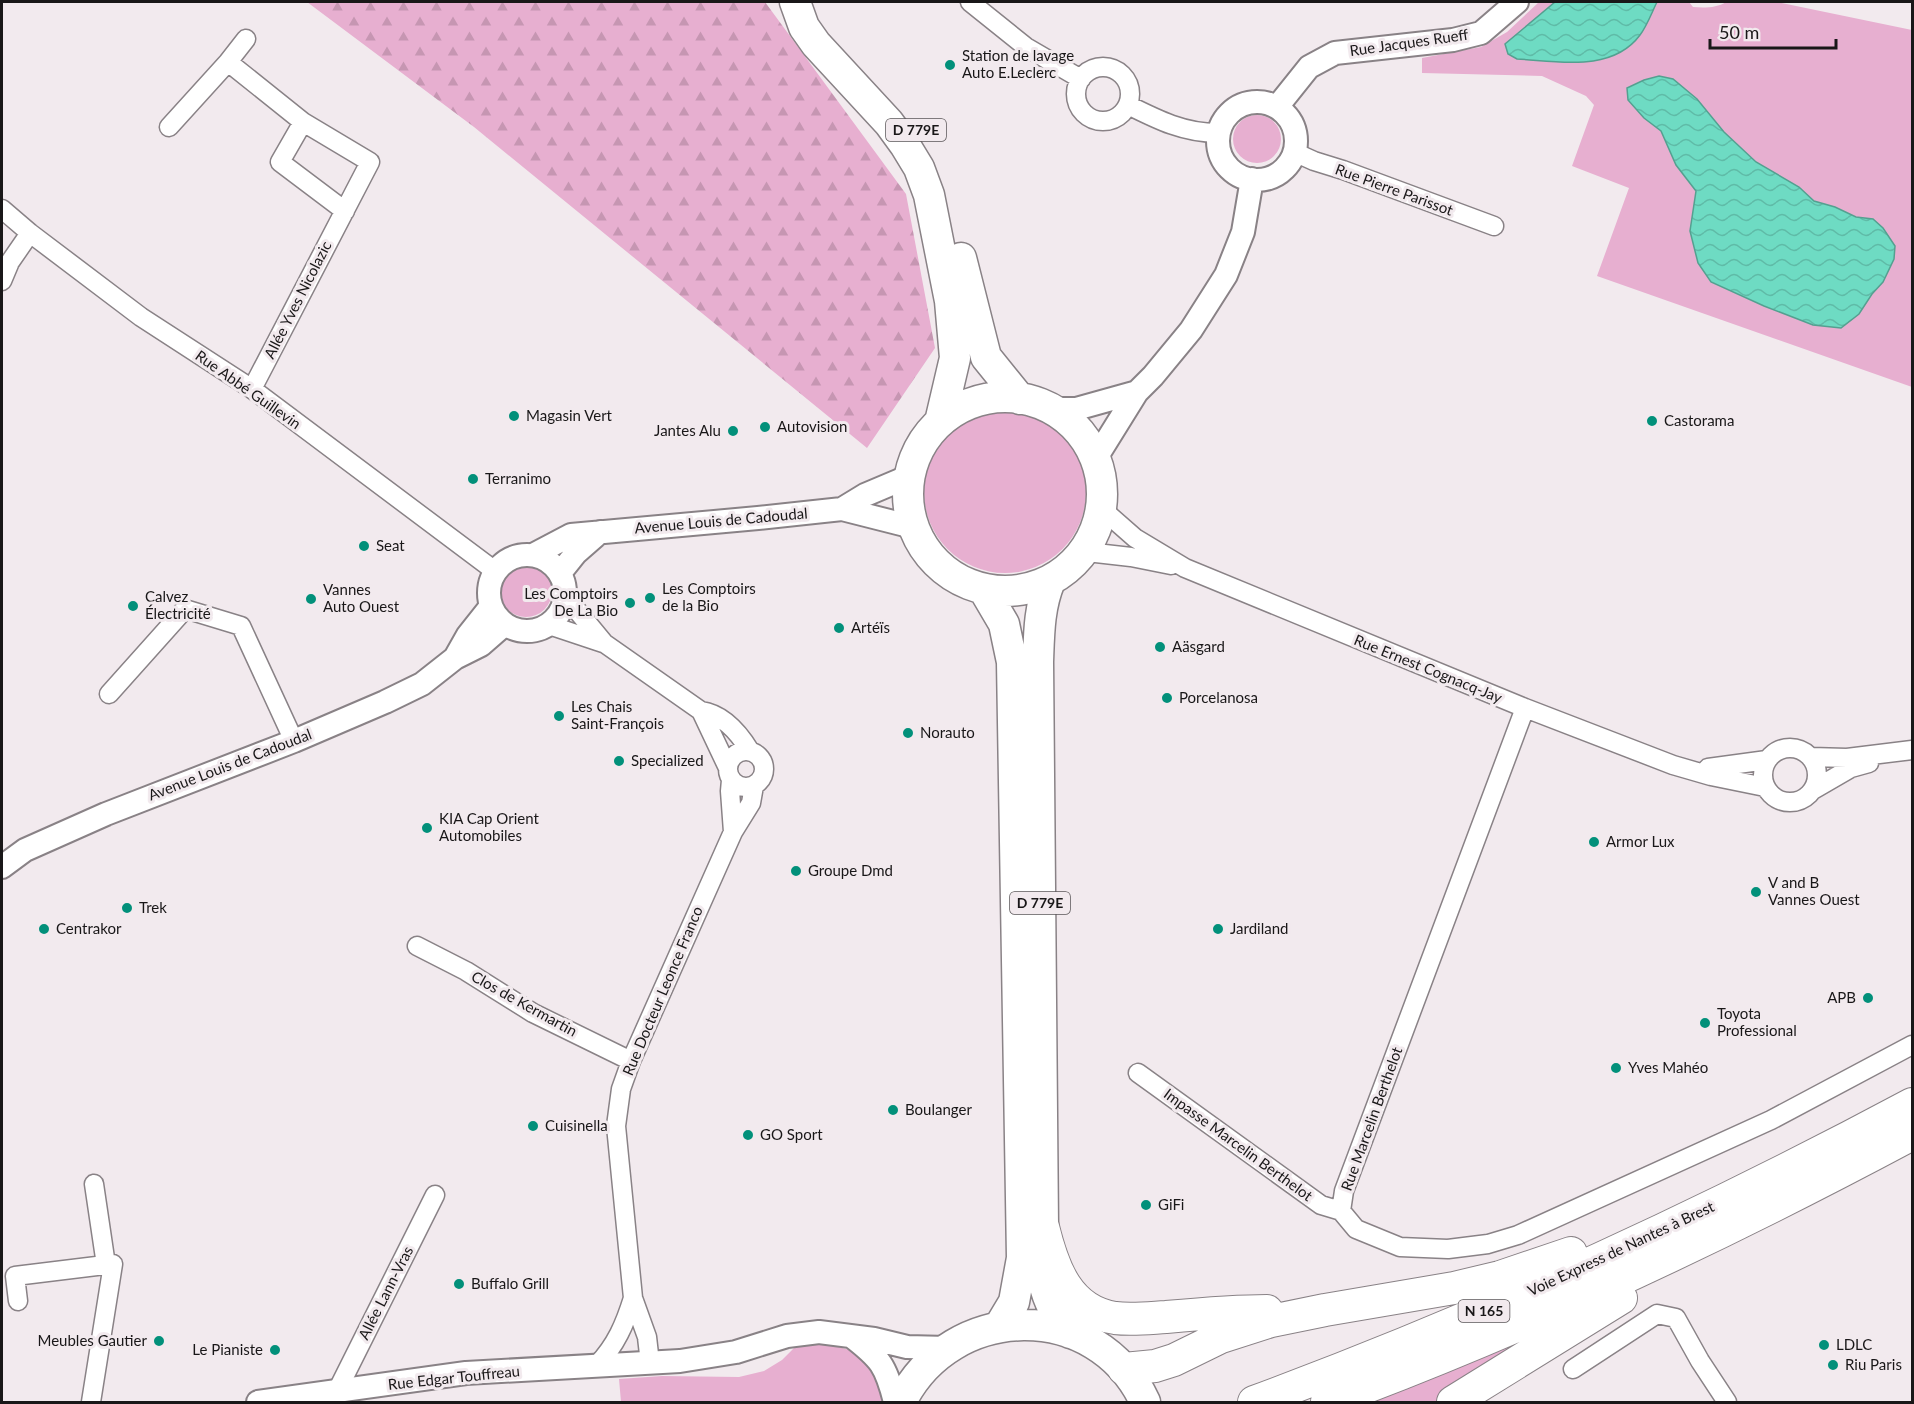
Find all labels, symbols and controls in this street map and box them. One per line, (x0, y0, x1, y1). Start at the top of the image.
scale bar (1710, 12, 1836, 50)
text: 50 m (1719, 21, 1759, 43)
street label: Rue Jacques Rueff (1348, 25, 1469, 59)
place label: Station de lavage Auto E.Leclerc (962, 46, 1074, 81)
marker: Station de lavage Auto E.Leclerc (943, 58, 957, 72)
road number: D 779E (886, 119, 946, 141)
street label: Rue Pierre Parissot (1333, 159, 1456, 219)
street label: Allée Yves Nicolazic (260, 238, 335, 361)
street label: Rue Abbé Guillevin (192, 346, 305, 432)
place label: Magasin Vert (526, 406, 613, 424)
marker: Magasin Vert (507, 409, 521, 423)
place label: Castorama (1664, 411, 1734, 429)
marker: Castorama (1645, 414, 1659, 428)
place label: Autovision (777, 417, 847, 435)
marker: Autovision (758, 420, 772, 434)
place label: Jantes Alu (654, 421, 721, 439)
marker: Jantes Alu (726, 424, 740, 438)
place label: Terranimo (485, 469, 551, 487)
marker: Terranimo (466, 472, 480, 486)
street label: Avenue Louis de Cadoudal (634, 503, 808, 537)
place label: Seat (376, 536, 405, 554)
marker: Seat (357, 539, 371, 553)
place label: Les Comptoirs de la Bio (662, 579, 756, 614)
place label: Vannes Auto Ouest (323, 580, 400, 615)
place label: Les Comptoirs De La Bio (524, 584, 618, 619)
place label: Calvez Électricité (145, 587, 211, 622)
marker: Les Comptoirs de la Bio (643, 591, 657, 605)
marker: Vannes Auto Ouest (304, 592, 318, 606)
marker: Les Comptoirs De La Bio (623, 596, 637, 610)
marker: Calvez Électricité (126, 599, 140, 613)
place label: Artéïs (851, 618, 890, 636)
marker: Artéïs (832, 621, 846, 635)
street label: Rue Ernest Cognacq-Jay (1352, 630, 1505, 706)
place label: Aäsgard (1172, 637, 1225, 655)
marker: Aäsgard (1153, 640, 1167, 654)
place label: Porcelanosa (1179, 688, 1258, 706)
marker: Porcelanosa (1160, 691, 1174, 705)
place label: Les Chais Saint-François (571, 697, 664, 732)
marker: Les Chais Saint-François (552, 709, 566, 723)
place label: Norauto (920, 723, 975, 741)
street label: Avenue Louis de Cadoudal (145, 725, 314, 804)
marker: Norauto (901, 726, 915, 740)
place label: Specialized (631, 751, 704, 769)
marker: Specialized (612, 754, 626, 768)
place label: KIA Cap Orient Automobiles (439, 809, 539, 844)
marker: KIA Cap Orient Automobiles (420, 821, 434, 835)
place label: Armor Lux (1606, 832, 1675, 850)
marker: Armor Lux (1587, 835, 1601, 849)
place label: Groupe Dmd (808, 861, 893, 879)
marker: Groupe Dmd (789, 864, 803, 878)
place label: V and B Vannes Ouest (1768, 873, 1860, 908)
marker: V and B Vannes Ouest (1749, 885, 1763, 899)
road number: D 779E (1010, 892, 1070, 914)
place label: Trek (139, 898, 167, 916)
marker: Trek (120, 901, 134, 915)
street label: Rue Docteur Leonce Franco (618, 903, 706, 1078)
place label: Centrakor (56, 919, 122, 937)
place label: Jardiland (1230, 919, 1288, 937)
marker: Centrakor (37, 922, 51, 936)
marker: Jardiland (1211, 922, 1225, 936)
street label: Clos de Kermartin (468, 967, 581, 1040)
place label: APB (1827, 988, 1856, 1006)
marker: APB (1861, 991, 1875, 1005)
place label: Toyota Professional (1717, 1004, 1797, 1039)
marker: Toyota Professional (1698, 1016, 1712, 1030)
street label: Rue Marcelin Berthelot (1337, 1044, 1406, 1193)
place label: Yves Mahéo (1628, 1058, 1708, 1076)
marker: Yves Mahéo (1609, 1061, 1623, 1075)
street label: Impasse Marcelin Berthelot (1161, 1084, 1317, 1205)
place label: Boulanger (905, 1100, 972, 1118)
marker: Boulanger (886, 1103, 900, 1117)
place label: Cuisinella (545, 1116, 608, 1134)
marker: Cuisinella (526, 1119, 540, 1133)
place label: GO Sport (760, 1125, 823, 1143)
marker: GO Sport (741, 1128, 755, 1142)
place label: GiFi (1158, 1195, 1184, 1213)
street label: Voie Express de Nantes à Brest (1524, 1197, 1717, 1299)
marker: GiFi (1139, 1198, 1153, 1212)
street label: Allée Lann-Vras (354, 1243, 416, 1342)
place label: Buffalo Grill (471, 1274, 549, 1292)
marker: Buffalo Grill (452, 1277, 466, 1291)
road number: N 165 (1458, 1300, 1510, 1322)
place label: Meubles Gautier (37, 1331, 148, 1349)
marker: Meubles Gautier (152, 1334, 166, 1348)
place label: LDLC (1836, 1335, 1872, 1353)
marker: LDLC (1817, 1338, 1831, 1352)
place label: Le Pianiste (192, 1340, 263, 1358)
marker: Le Pianiste (268, 1343, 282, 1357)
place label: Riu Paris (1845, 1355, 1902, 1373)
marker: Riu Paris (1826, 1358, 1840, 1372)
street label: Rue Edgar Touffreau (387, 1361, 521, 1393)

